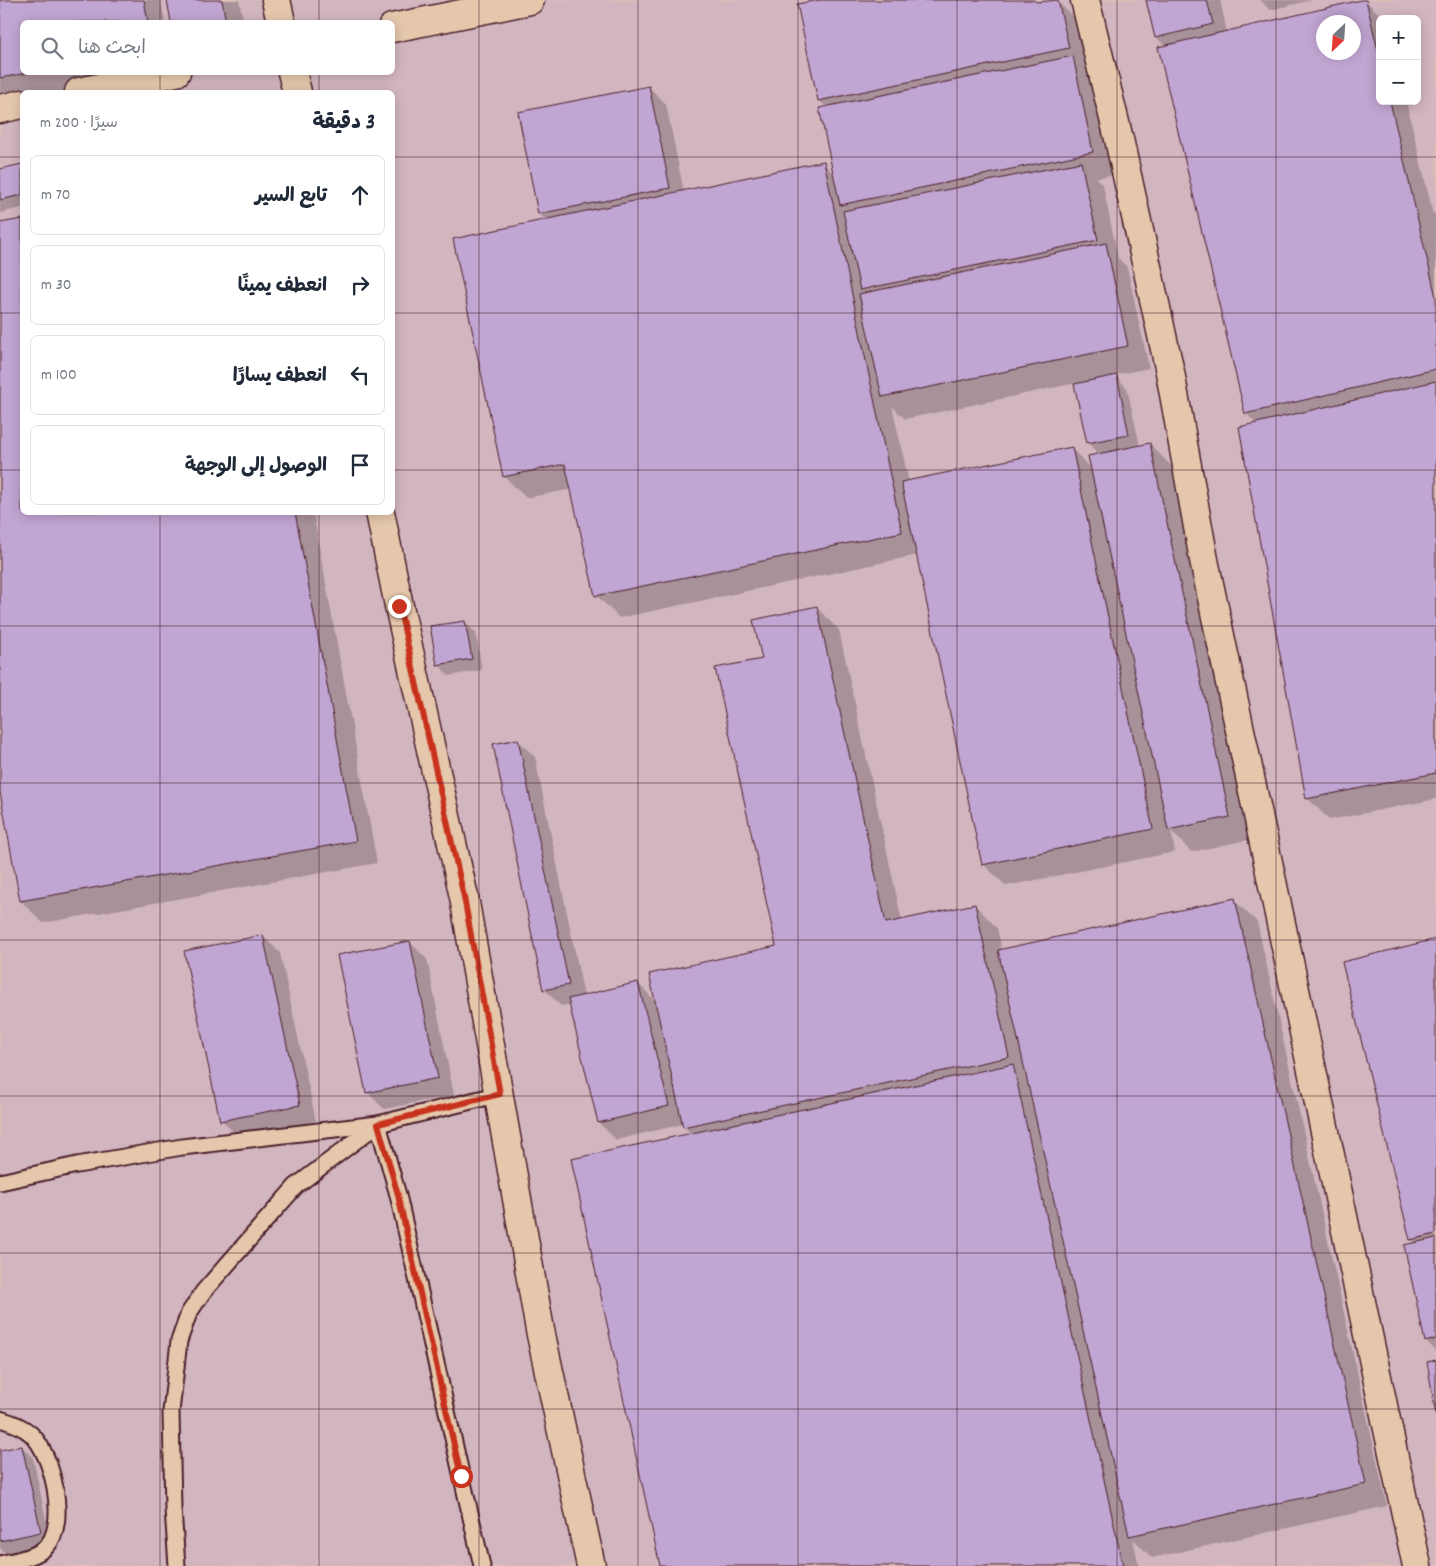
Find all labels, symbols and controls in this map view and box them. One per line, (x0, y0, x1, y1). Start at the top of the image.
north arrow (1316, 15, 1361, 60)
map controls (1376, 15, 1421, 105)
button: + (1376, 15, 1421, 60)
search box (20, 20, 395, 75)
icon: search (38, 34, 66, 62)
text: ابحث هنا (78, 36, 146, 63)
button: − (1376, 60, 1421, 105)
text: 3 دقيقة (312, 109, 375, 139)
text: سيرًا · 200 m (40, 112, 118, 135)
icon: ahead (346, 181, 374, 209)
text: 70 m (41, 184, 71, 207)
text: تابع السير (255, 184, 327, 211)
icon: right (346, 271, 374, 299)
text: 30 m (41, 274, 72, 297)
text: انعطف يمينًا (238, 274, 327, 301)
icon: left (346, 361, 374, 389)
text: 100 m (41, 364, 77, 387)
text: انعطف يسارًا (233, 364, 327, 391)
icon: arrive (346, 451, 374, 479)
text: الوصول إلى الوجهة (185, 454, 327, 481)
route end (388, 595, 411, 618)
route start (450, 1465, 473, 1488)

